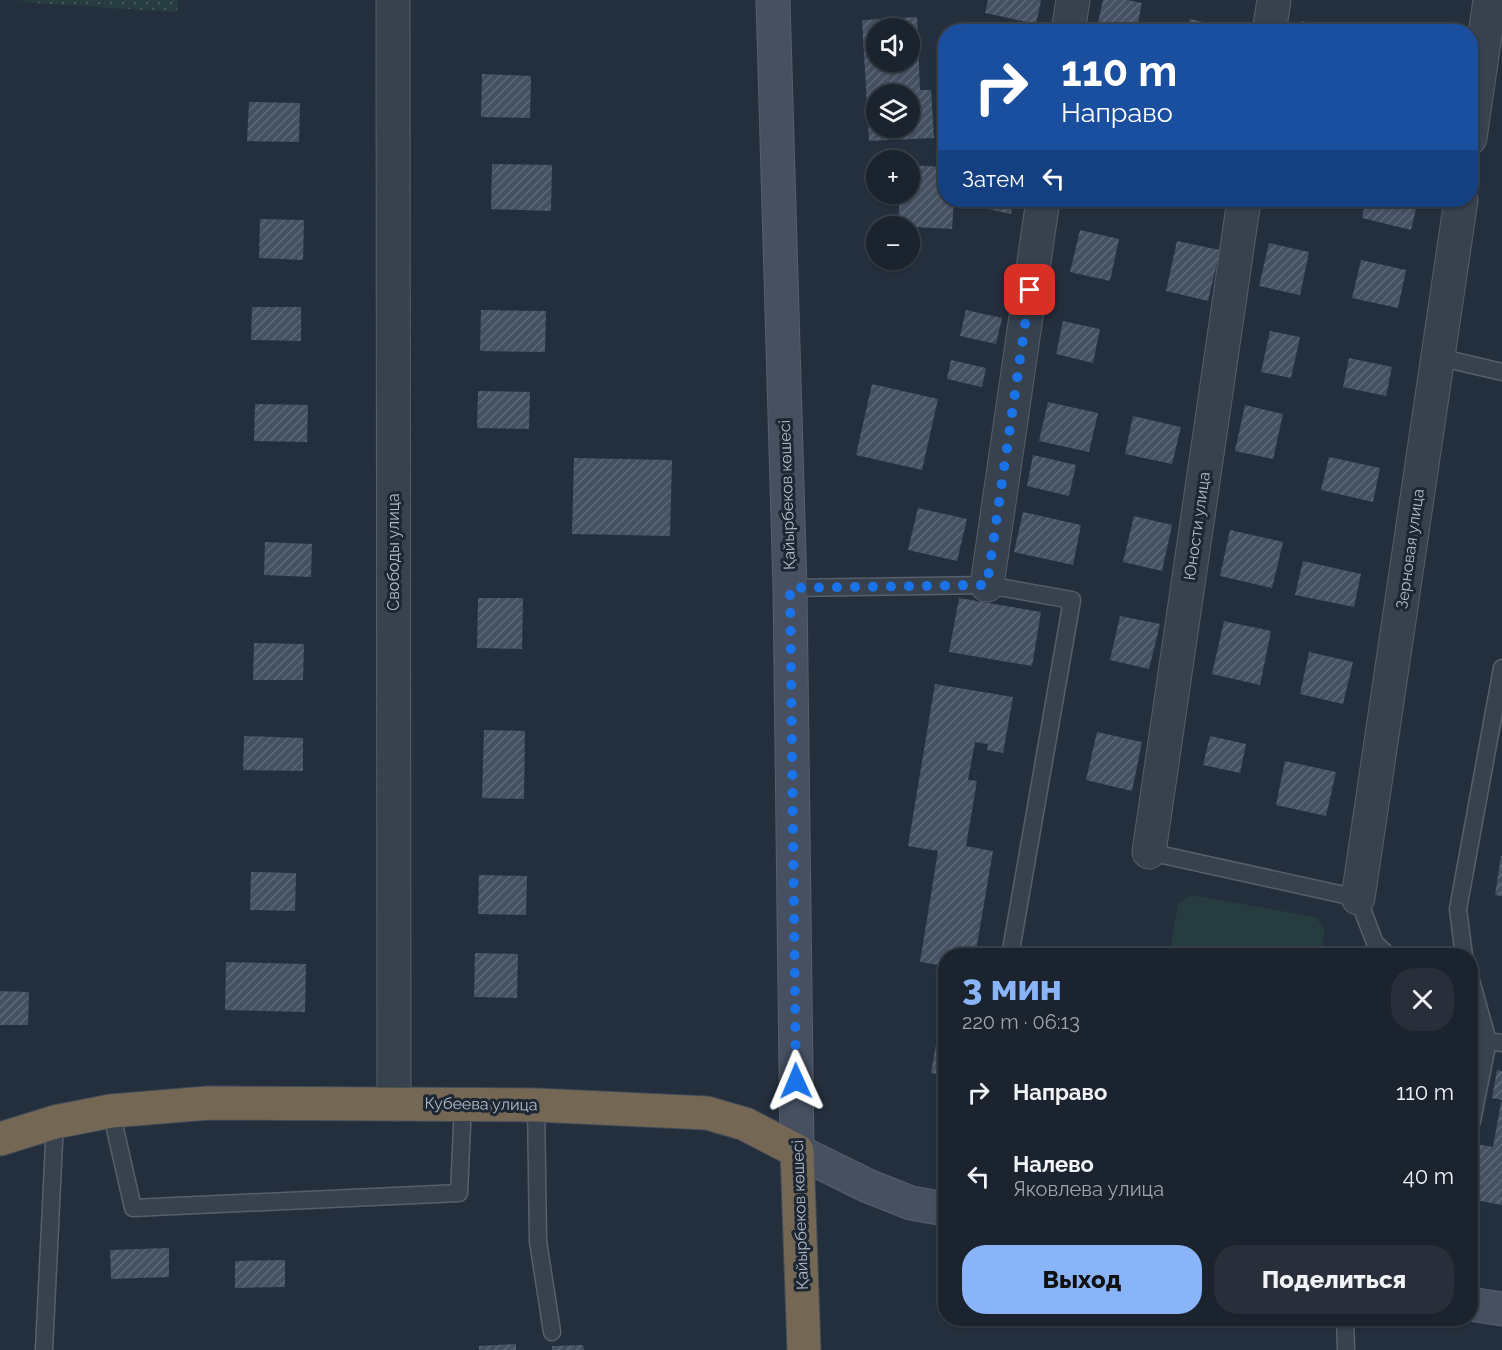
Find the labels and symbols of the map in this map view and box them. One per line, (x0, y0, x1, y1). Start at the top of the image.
pin (1004, 264, 1055, 315)
street label: Қайырбеков көшесі (775, 420, 799, 570)
street label: Юности улица (1180, 471, 1214, 581)
street label: Зерновая улица (1392, 488, 1428, 610)
street label: Свободы улица (384, 493, 403, 611)
position arrow (764, 1049, 828, 1113)
street label: Кубеева улица (424, 1094, 538, 1114)
street label: Қайырбеков көшесі (788, 1140, 812, 1290)

